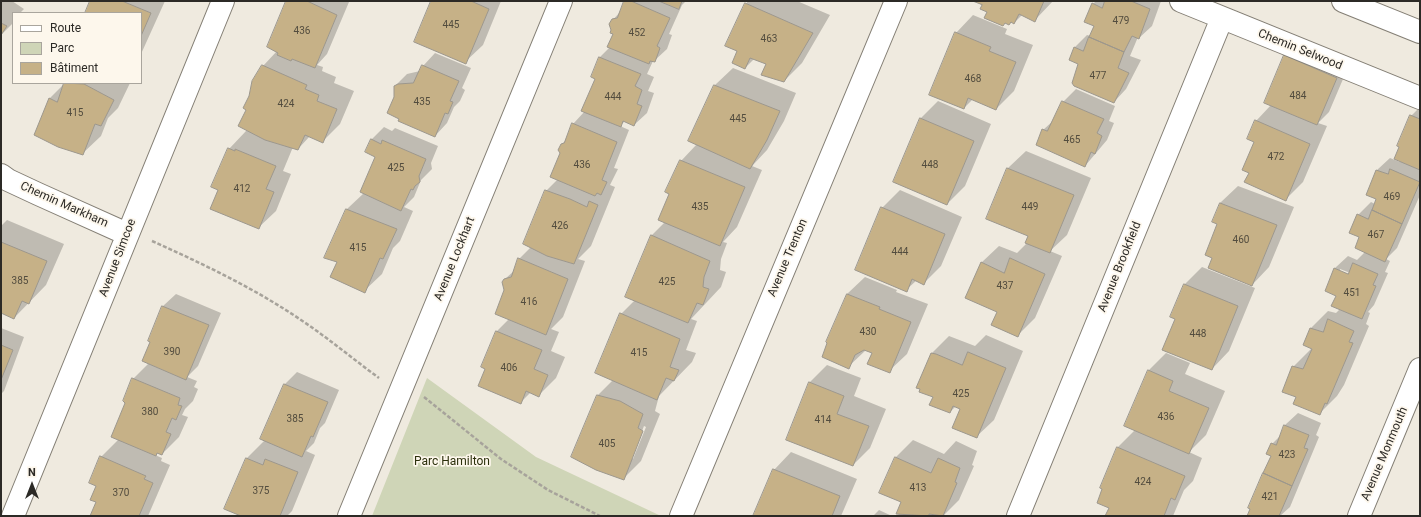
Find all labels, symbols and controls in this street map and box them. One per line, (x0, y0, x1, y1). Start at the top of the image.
legend (12, 12, 142, 84)
house number: 479 (1113, 15, 1129, 27)
house number: 445 (443, 19, 459, 31)
text: Route (50, 21, 81, 35)
house number: 436 (294, 25, 310, 37)
house number: 452 (629, 27, 645, 39)
street label: Chemin Selwood (1256, 27, 1344, 73)
house number: 463 (761, 33, 777, 45)
text: Parc (50, 41, 74, 55)
text: Bâtiment (50, 61, 98, 75)
house number: 477 (1090, 70, 1106, 82)
house number: 468 (965, 73, 981, 85)
house number: 484 (1290, 90, 1306, 102)
house number: 444 (605, 91, 621, 103)
house number: 435 (414, 96, 430, 108)
house number: 424 (278, 98, 294, 110)
house number: 415 (67, 107, 83, 119)
house number: 445 (730, 113, 746, 125)
house number: 465 (1064, 134, 1080, 146)
house number: 472 (1268, 151, 1284, 163)
house number: 436 (574, 159, 590, 171)
house number: 448 (922, 159, 938, 171)
house number: 425 (388, 162, 404, 174)
street label: Chemin Markham (18, 179, 110, 231)
house number: 412 (234, 183, 250, 195)
house number: 469 (1384, 191, 1400, 203)
house number: 435 (692, 201, 708, 213)
house number: 449 (1022, 201, 1038, 213)
street label: Avenue Lockhart (432, 215, 478, 303)
street label: Avenue Simcoe (97, 217, 139, 299)
street label: Avenue Trenton (765, 217, 811, 299)
house number: 426 (552, 220, 568, 232)
street label: Avenue Brookfield (1095, 220, 1145, 314)
house number: 467 (1368, 229, 1384, 241)
house number: 460 (1233, 234, 1249, 246)
house number: 415 (350, 242, 366, 254)
house number: 444 (892, 246, 908, 258)
house number: 385 (12, 275, 28, 287)
house number: 425 (659, 276, 675, 288)
house number: 437 (997, 280, 1013, 292)
house number: 451 (1344, 287, 1360, 299)
house number: 416 (521, 296, 537, 308)
house number: 430 (860, 326, 876, 338)
house number: 448 (1190, 328, 1206, 340)
house number: 390 (164, 346, 180, 358)
house number: 415 (631, 347, 647, 359)
house number: 406 (501, 362, 517, 374)
house number: 425 (953, 388, 969, 400)
street label: Avenue Monmouth (1359, 405, 1411, 503)
house number: 380 (142, 406, 158, 418)
house number: 436 (1158, 411, 1174, 423)
house number: 385 (287, 413, 303, 425)
house number: 414 (815, 414, 831, 426)
house number: 405 (599, 438, 615, 450)
house number: 423 (1279, 449, 1295, 461)
park label: Parc Hamilton (414, 455, 490, 469)
north arrow (12, 465, 52, 505)
text: N (28, 466, 36, 479)
house number: 424 (1135, 476, 1151, 488)
house number: 413 (910, 482, 926, 494)
house number: 375 (253, 485, 269, 497)
house number: 370 (113, 487, 129, 499)
house number: 421 (1262, 491, 1278, 503)

